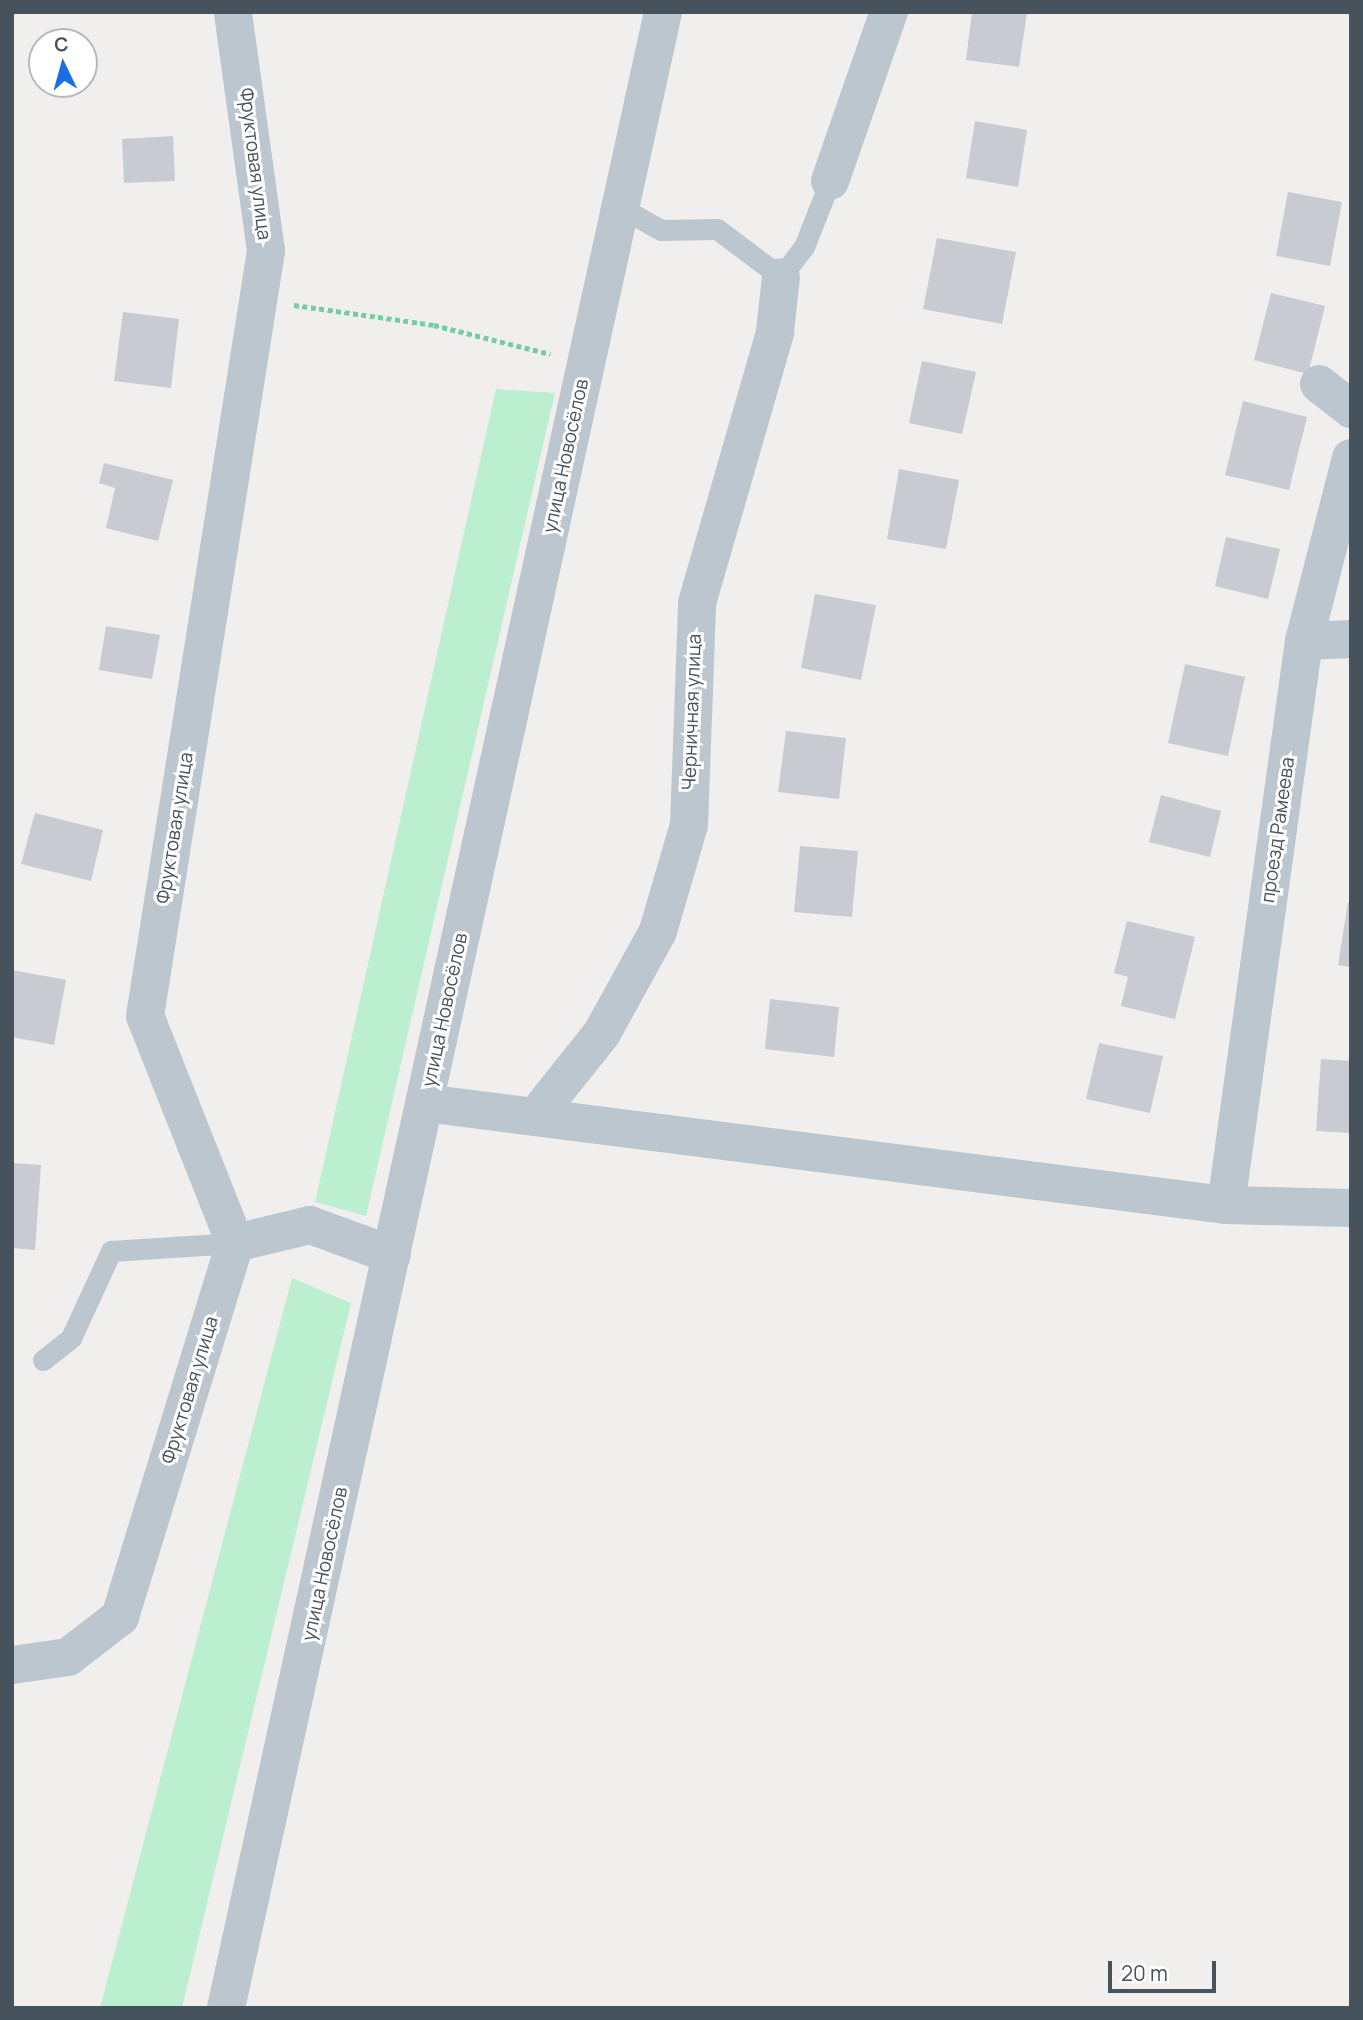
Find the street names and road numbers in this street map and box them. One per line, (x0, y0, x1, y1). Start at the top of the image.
street label: Фруктовая улица (234, 87, 276, 241)
street label: улица Новосёлов (539, 377, 593, 535)
street label: Черничная улица (678, 633, 706, 791)
street label: Фруктовая улица (152, 751, 198, 905)
street label: проезд Рамеева (1256, 756, 1300, 904)
street label: улица Новосёлов (418, 931, 472, 1089)
street label: Фруктовая улица (157, 1313, 223, 1467)
street label: улица Новосёлов (298, 1485, 352, 1643)

